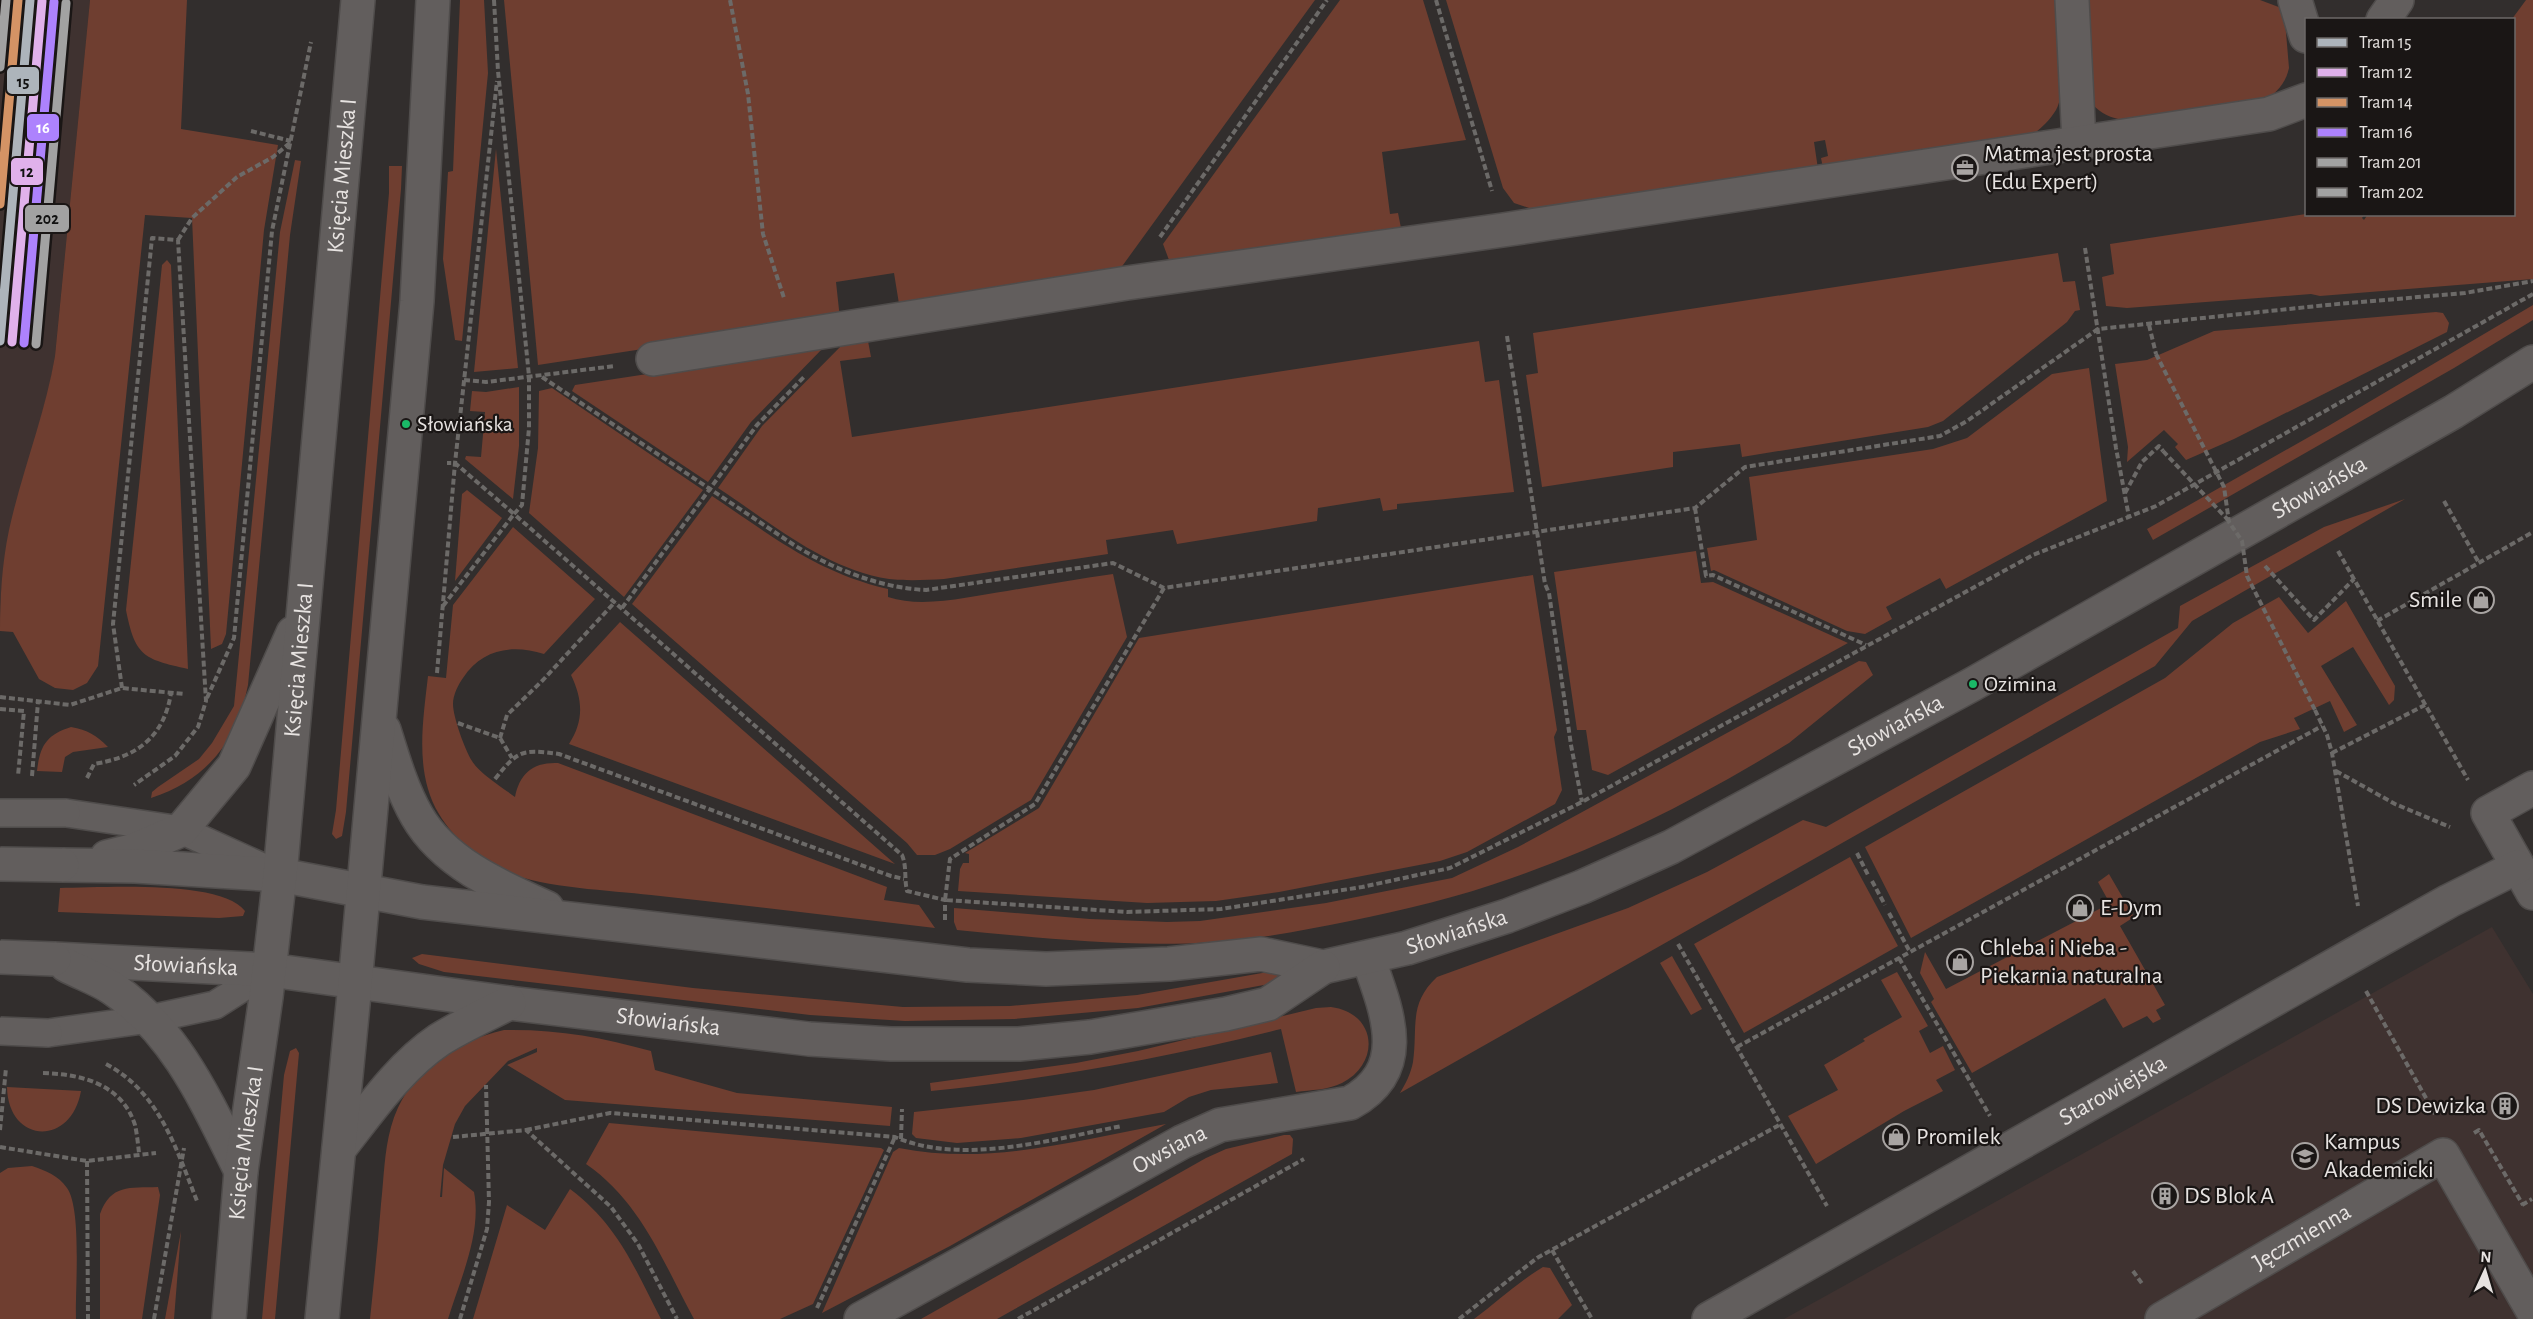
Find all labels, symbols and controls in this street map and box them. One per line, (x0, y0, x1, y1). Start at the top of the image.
legend (2305, 18, 2515, 216)
text: Tram 15 (2359, 34, 2412, 52)
text: Tram 12 (2359, 64, 2412, 82)
line badge: 15 (6, 66, 40, 95)
text: 15 (17, 74, 29, 90)
text: Tram 14 (2359, 94, 2413, 112)
street label: Księcia Mieszka I (323, 97, 361, 254)
line badge: 16 (26, 113, 60, 142)
text: 16 (36, 120, 50, 136)
text: Tram 16 (2359, 124, 2412, 142)
place label: Matma jest prosta (Edu Expert) (1984, 142, 2153, 194)
office icon: Matma jest prosta (Edu Expert) (1950, 153, 1980, 183)
text: Tram 201 (2359, 154, 2422, 172)
line badge: 12 (10, 157, 44, 186)
text: 12 (20, 164, 34, 180)
text: Tram 202 (2359, 184, 2424, 202)
line badge: 202 (24, 204, 70, 233)
text: 202 (35, 211, 59, 227)
place label: Słowiańska (417, 413, 513, 435)
marker: Słowiańska (400, 418, 412, 430)
street label: Słowiańska (2268, 451, 2371, 524)
street label: Księcia Mieszka I (280, 581, 318, 738)
shop icon: Smile (2466, 585, 2496, 615)
place label: Smile (2409, 588, 2462, 612)
place label: Ozimina (1984, 673, 2057, 695)
marker: Ozimina (1967, 678, 1979, 690)
street label: Słowiańska (1844, 690, 1947, 761)
shop icon: E-Dym (2065, 893, 2095, 923)
place label: E-Dym (2100, 896, 2162, 920)
street label: Słowiańska (1403, 905, 1510, 959)
place label: Chleba i Nieba - Piekarnia naturalna (1980, 936, 2163, 988)
shop icon: Chleba i Nieba - Piekarnia naturalna (1945, 947, 1975, 977)
street label: Słowiańska (133, 951, 239, 980)
street label: Słowiańska (615, 1004, 722, 1040)
street label: Starowiejska (2055, 1051, 2171, 1130)
street label: Księcia Mieszka I (225, 1064, 268, 1221)
building icon: DS Dewizka (2490, 1091, 2520, 1121)
place label: DS Dewizka (2375, 1094, 2486, 1118)
street label: Owsiana (1128, 1121, 1210, 1179)
shop icon: Promilek (1881, 1122, 1911, 1152)
place label: Promilek (1916, 1125, 2000, 1149)
place label: Kampus Akademicki (2324, 1130, 2434, 1182)
school or university icon: Kampus Akademicki (2290, 1141, 2320, 1171)
building icon: DS Blok A (2150, 1181, 2180, 1211)
place label: DS Blok A (2184, 1184, 2274, 1208)
street label: Jęczmienna (2249, 1200, 2355, 1275)
north arrow (2455, 1241, 2515, 1301)
text: N (2480, 1249, 2492, 1265)

